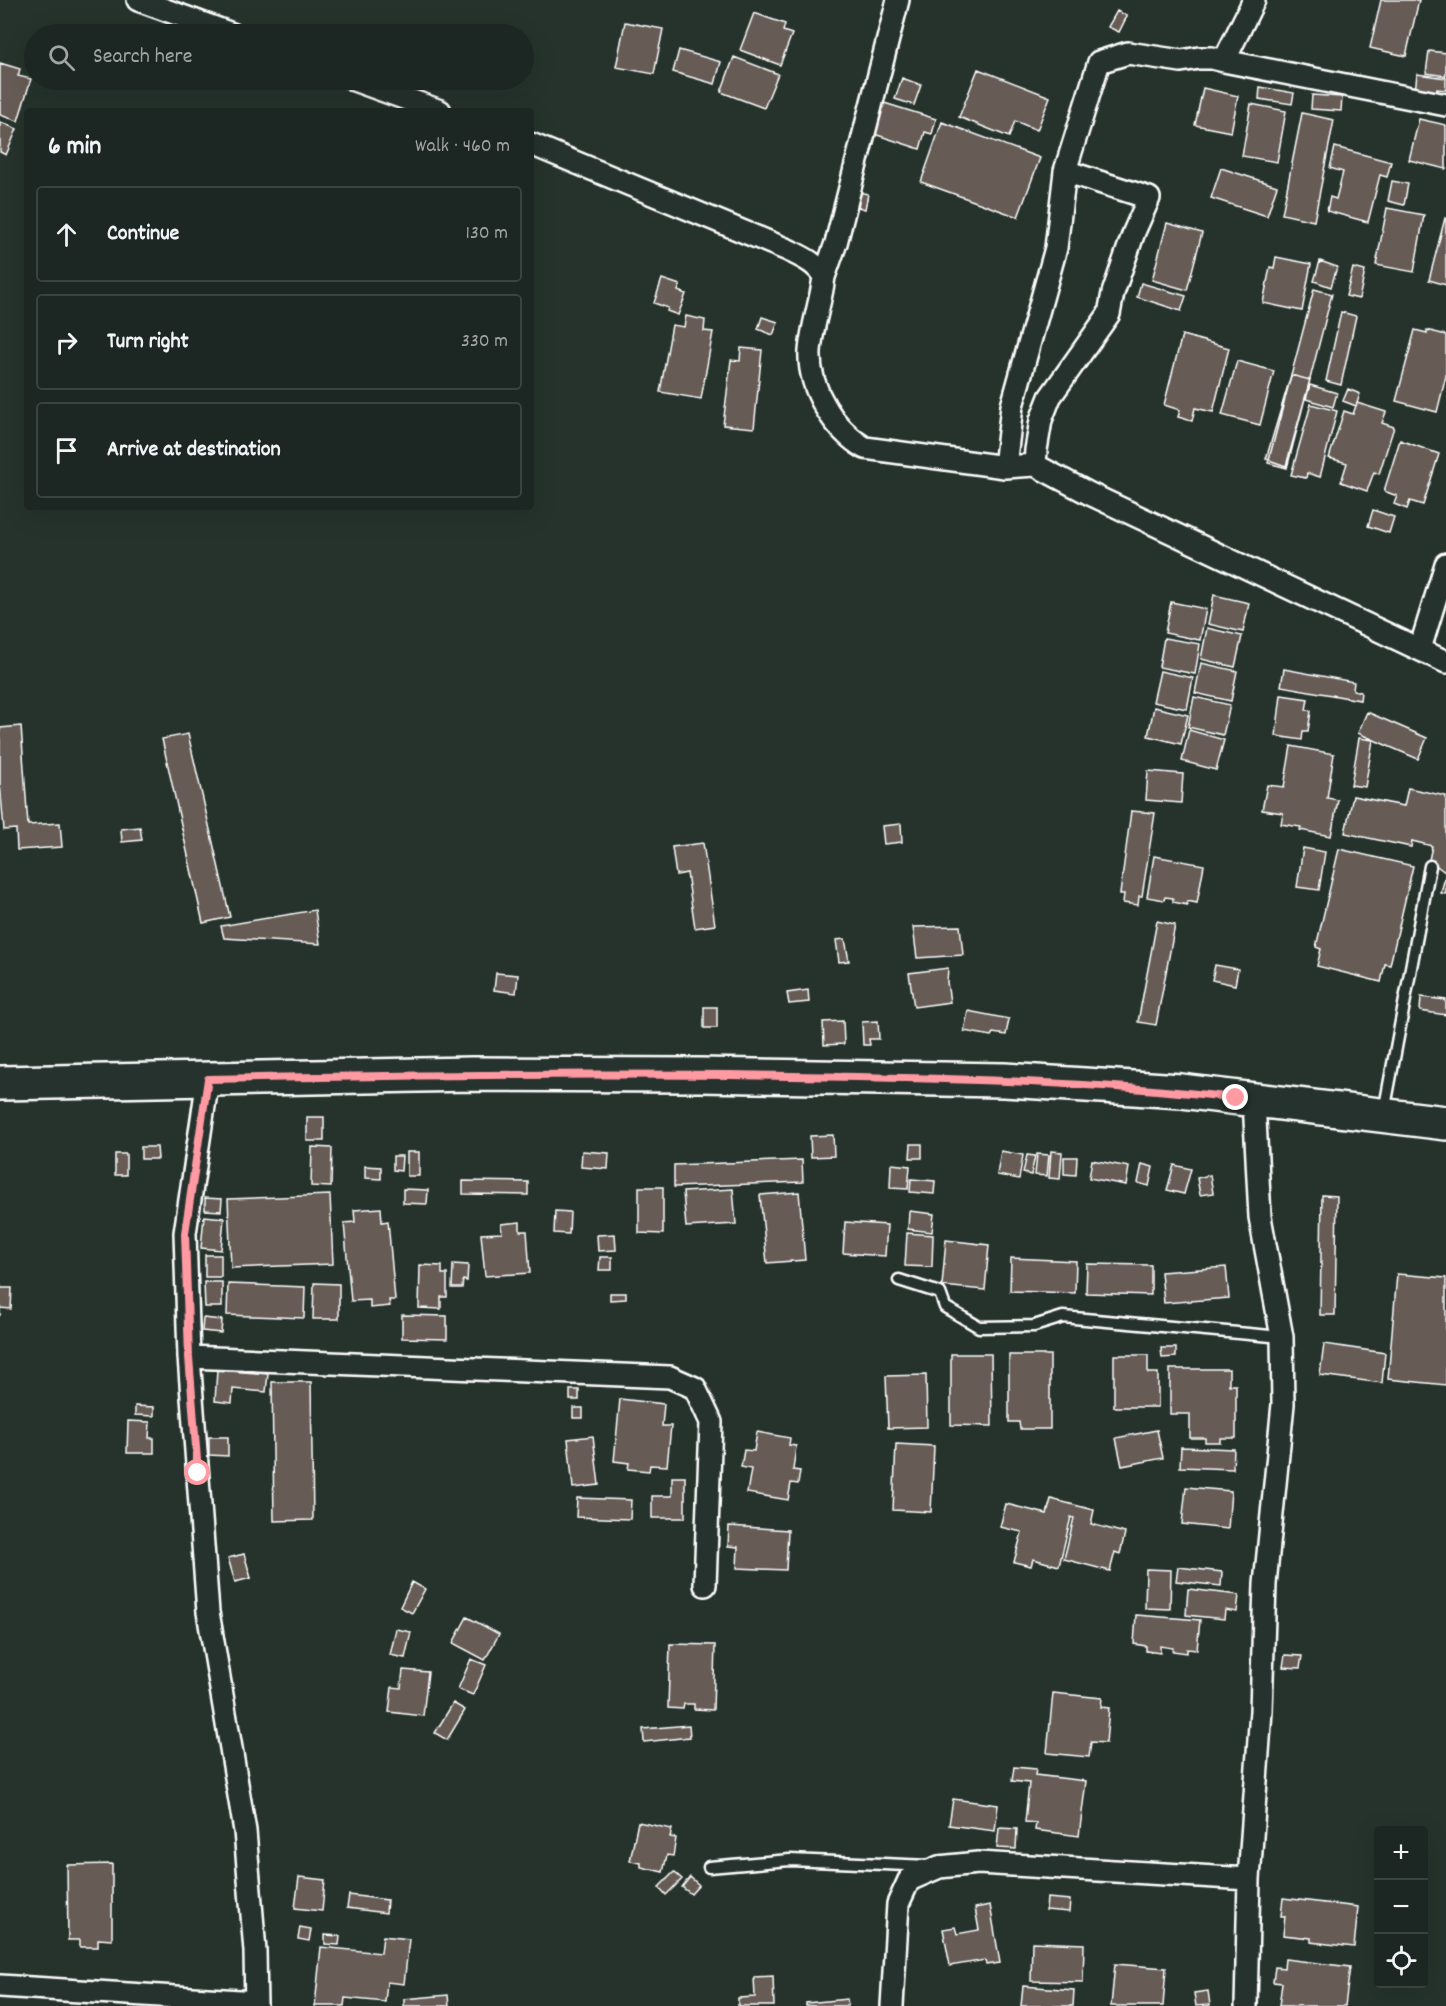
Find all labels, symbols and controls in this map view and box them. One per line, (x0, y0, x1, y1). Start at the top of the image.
search box (24, 24, 534, 90)
icon: search (45, 41, 78, 74)
text: Search here (93, 42, 192, 73)
text: 6 min (48, 129, 101, 166)
text: Walk · 460 m (415, 133, 510, 161)
icon: ahead (50, 218, 83, 251)
text: Continue (107, 219, 179, 250)
text: 130 m (466, 220, 508, 248)
icon: right (50, 326, 83, 359)
text: Turn right (107, 327, 189, 358)
text: 330 m (461, 328, 508, 356)
icon: arrive (50, 434, 83, 467)
text: Arrive at destination (107, 435, 281, 466)
route end (1222, 1084, 1248, 1110)
route start (184, 1459, 210, 1485)
map controls (1374, 1826, 1428, 1988)
button: + (1374, 1826, 1428, 1880)
button: − (1374, 1880, 1428, 1934)
button: locate (1374, 1934, 1428, 1988)

